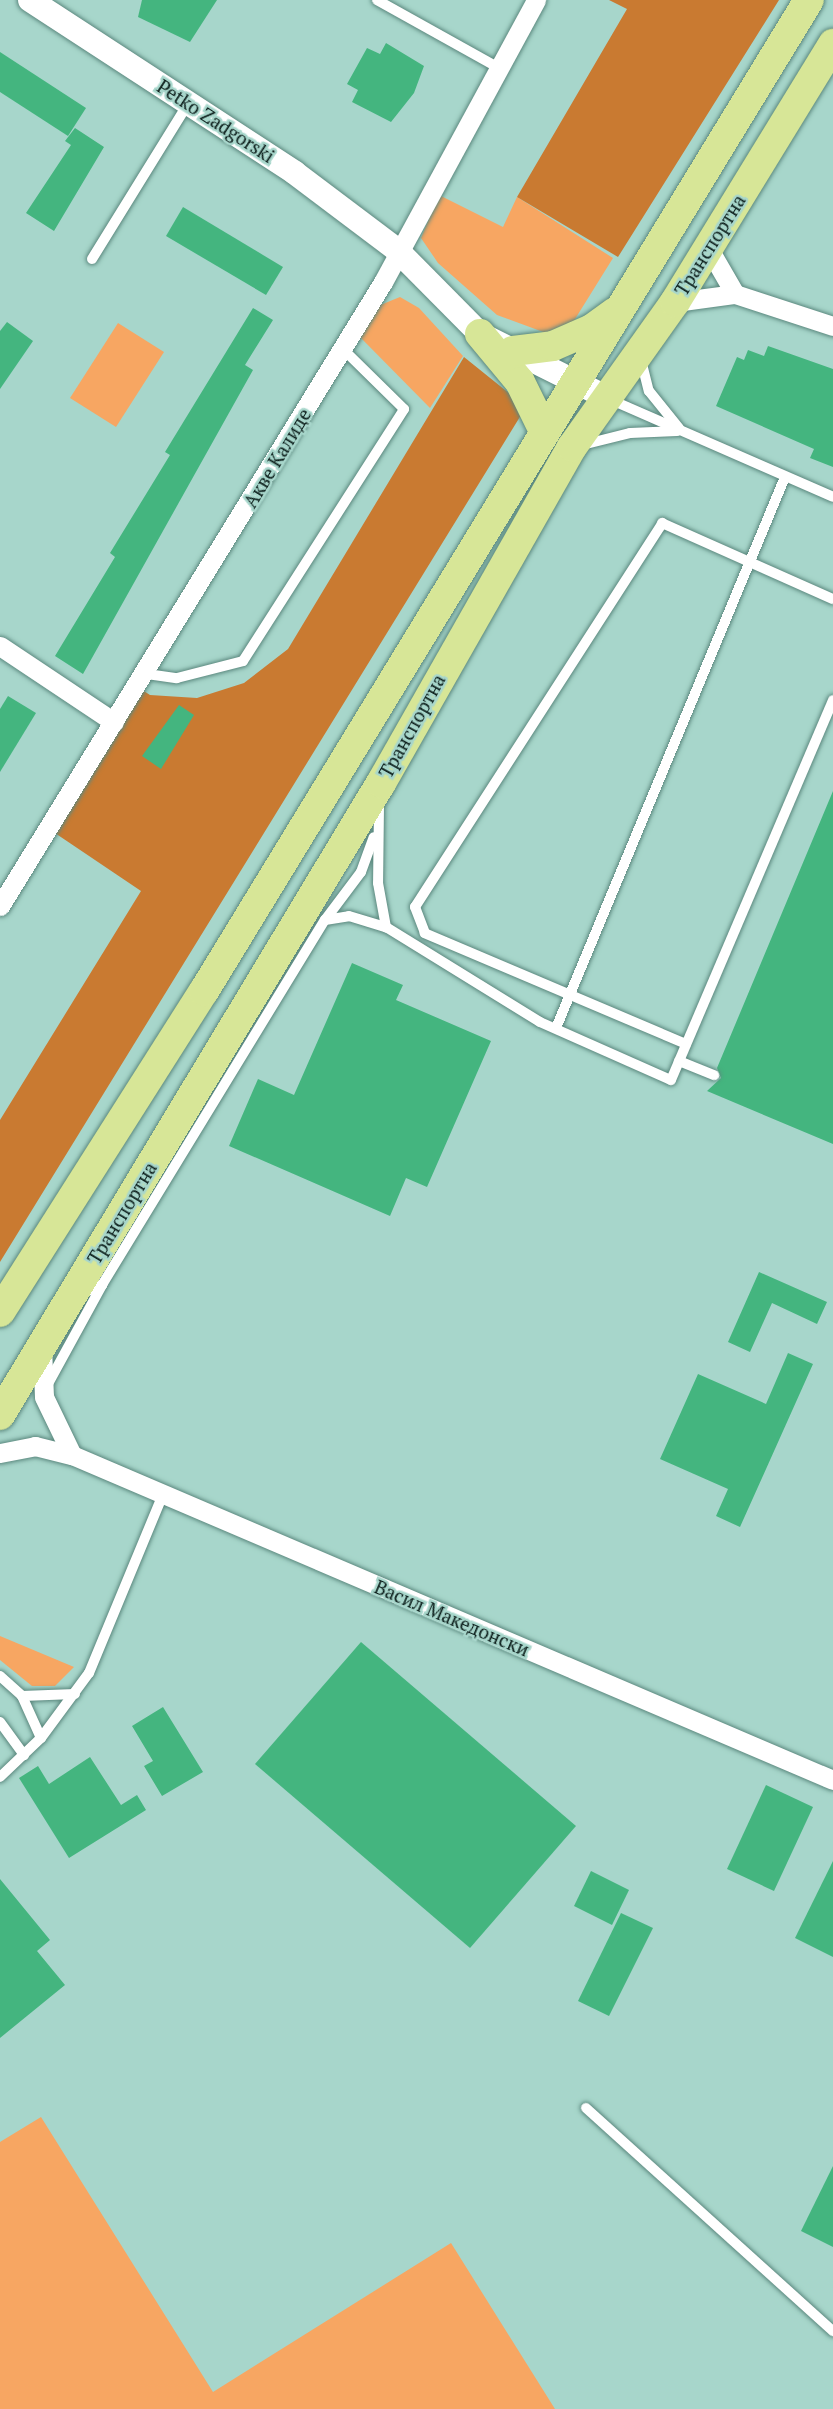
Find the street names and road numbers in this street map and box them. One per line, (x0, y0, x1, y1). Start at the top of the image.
street label: Petko Zadgorski (153, 75, 279, 167)
street label: Транспортна (670, 190, 750, 300)
street label: Акве Калиде (238, 404, 316, 512)
street label: Транспортна (374, 670, 450, 782)
street label: Транспортна (83, 1158, 161, 1268)
street label: Васил Македонски (371, 1575, 533, 1661)

